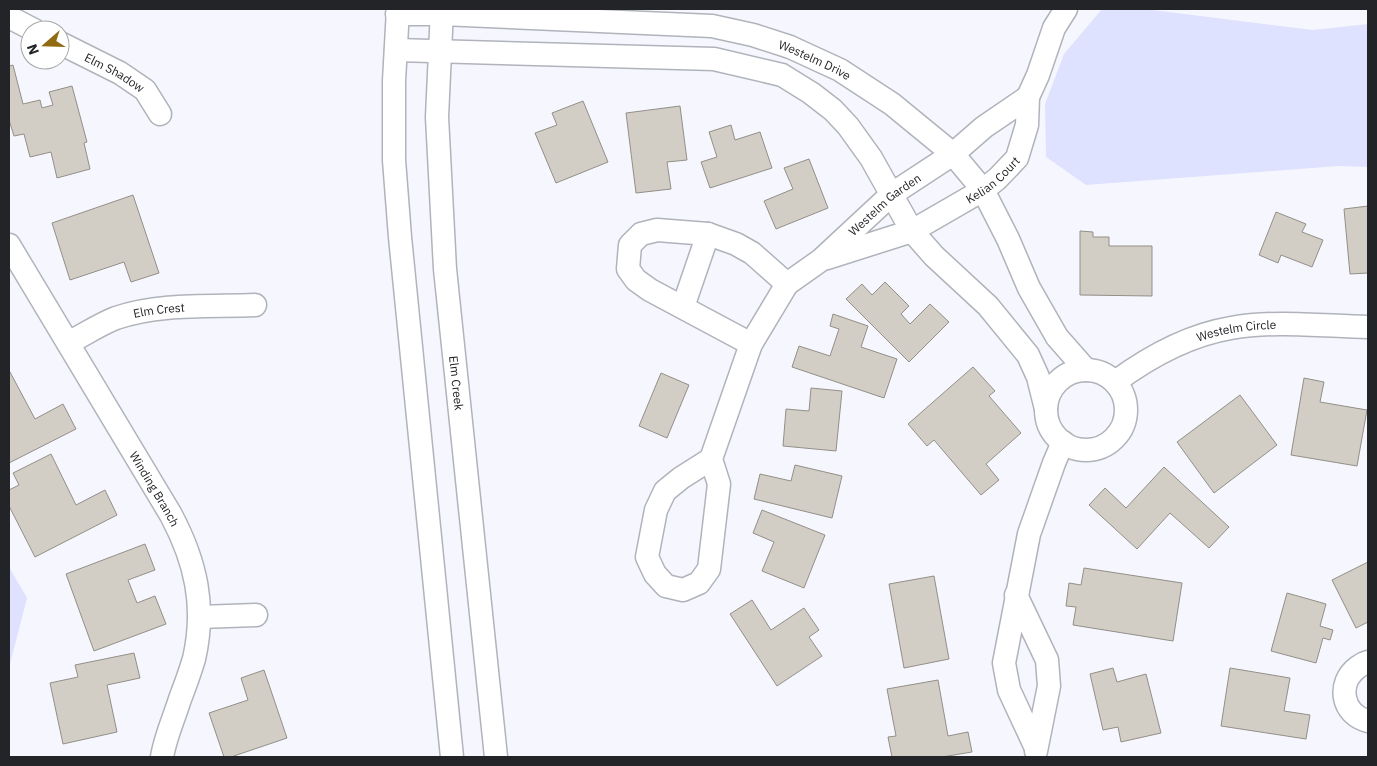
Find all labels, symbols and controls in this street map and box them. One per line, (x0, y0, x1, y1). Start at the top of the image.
north arrow (20, 20, 70, 70)
street label: Westelm Drive (777, 36, 854, 83)
text: N (23, 42, 43, 57)
street label: Elm Shadow (82, 49, 148, 95)
street label: Kelian Court (963, 153, 1022, 206)
street label: Westelm Garden (845, 170, 923, 238)
street label: Elm Crest (132, 299, 185, 320)
street label: Westelm Circle (1194, 316, 1277, 344)
street label: Elm Creek (447, 355, 467, 412)
street label: Winding Branch (127, 448, 183, 529)

